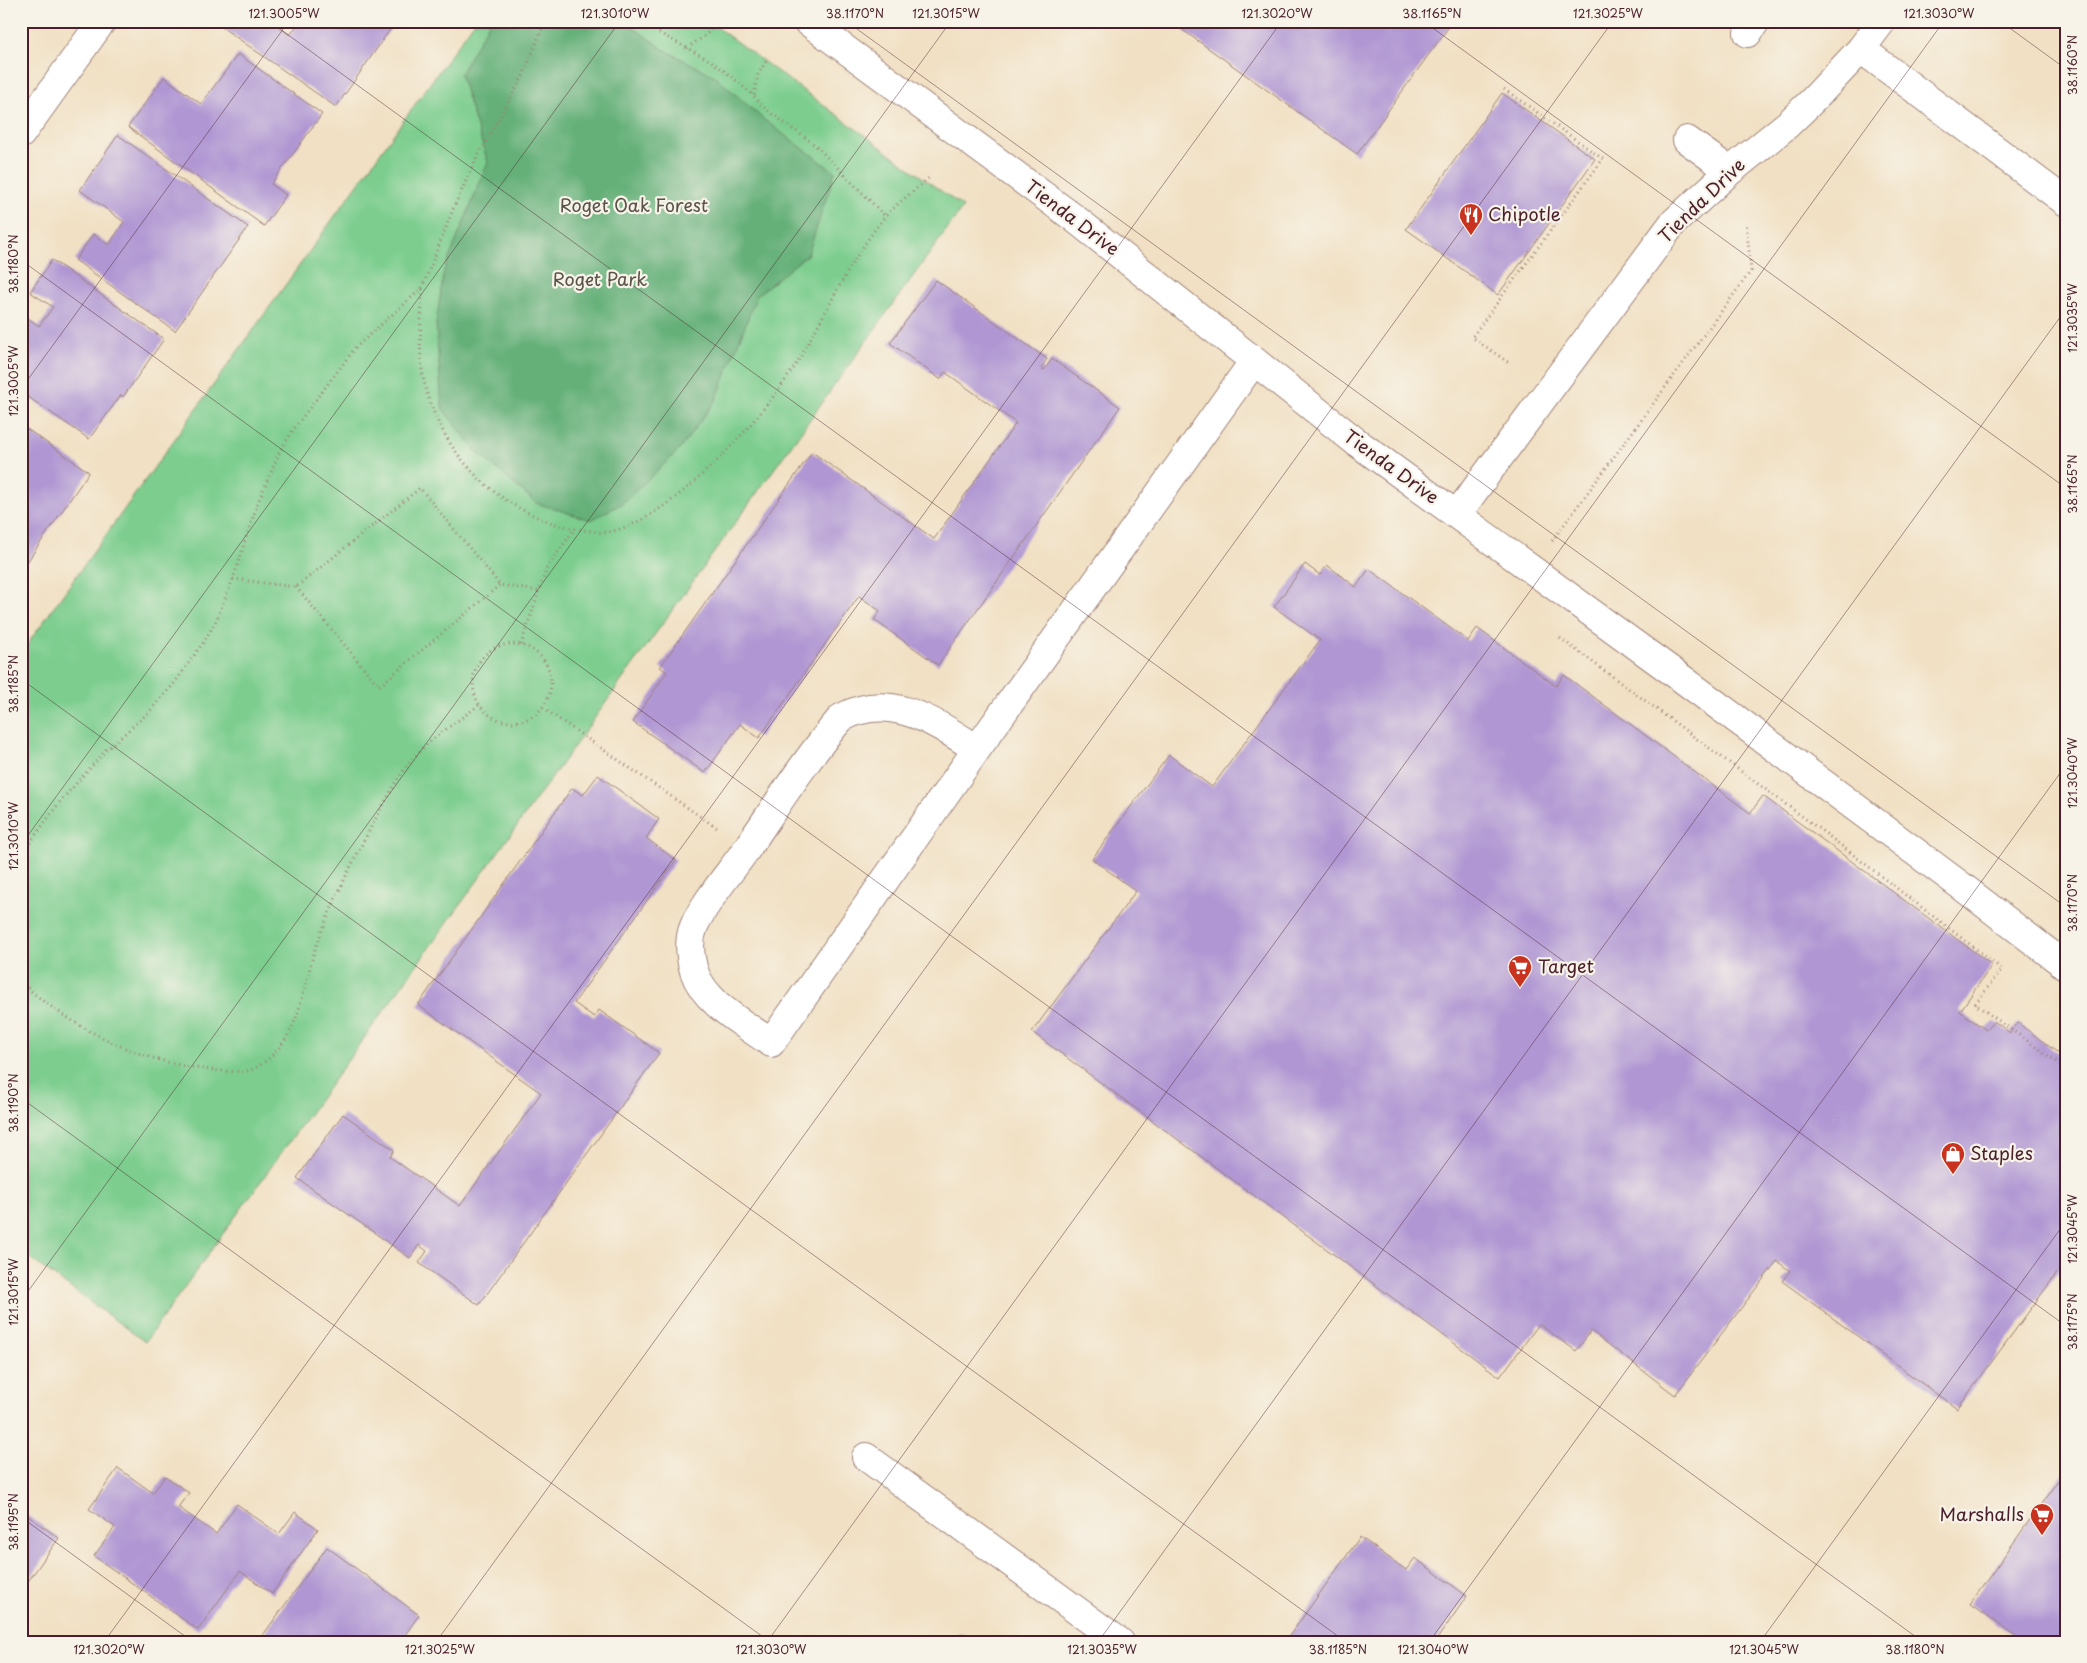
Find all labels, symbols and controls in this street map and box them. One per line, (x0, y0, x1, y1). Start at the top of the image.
text: 121.3005°W (248, 4, 320, 22)
text: 121.3010°W (581, 4, 650, 22)
text: 38.1170°N (826, 4, 884, 22)
text: 121.3015°W (912, 4, 980, 22)
text: 121.3020°W (1241, 4, 1313, 22)
text: 38.1165°N (1402, 4, 1462, 22)
text: 121.3025°W (1573, 4, 1644, 22)
text: 121.3030°W (1904, 4, 1975, 22)
text: 38.1160°N (2063, 35, 2081, 95)
street label: Tienda Drive (1651, 151, 1751, 249)
street label: Tienda Drive (1020, 172, 1126, 261)
park label: Roget Oak Forest (560, 191, 708, 218)
place label: Chipotle (1488, 200, 1561, 227)
restaurant icon: Chipotle (1458, 202, 1484, 236)
text: 38.1180°N (4, 234, 22, 294)
park label: Roget Park (553, 265, 647, 292)
text: 121.3035°W (2063, 283, 2081, 353)
text: 121.3005°W (4, 345, 22, 417)
street label: Tienda Drive (1339, 422, 1445, 510)
text: 38.1165°N (2063, 454, 2081, 514)
text: 38.1185°N (4, 655, 22, 713)
text: 121.3040°W (2063, 737, 2081, 809)
text: 121.3010°W (4, 801, 22, 870)
text: 38.1170°N (2063, 874, 2081, 932)
place label: Target (1538, 952, 1594, 979)
supermarket icon: Target (1507, 954, 1533, 988)
text: 38.1190°N (4, 1073, 22, 1133)
place label: Staples (1970, 1139, 2033, 1166)
shop icon: Staples (1940, 1141, 1966, 1175)
text: 121.3045°W (2063, 1193, 2081, 1264)
text: 121.3015°W (4, 1258, 22, 1326)
text: 38.1175°N (2063, 1293, 2081, 1351)
text: 38.1195°N (4, 1493, 22, 1551)
place label: Marshalls (1939, 1500, 2024, 1527)
supermarket icon: Marshalls (2029, 1502, 2055, 1536)
text: 121.3020°W (73, 1640, 145, 1658)
text: 121.3025°W (405, 1640, 476, 1658)
text: 121.3030°W (736, 1640, 807, 1658)
text: 121.3035°W (1067, 1640, 1137, 1658)
text: 38.1185°N (1309, 1640, 1367, 1658)
text: 121.3040°W (1397, 1640, 1469, 1658)
text: 121.3045°W (1729, 1640, 1800, 1658)
text: 38.1180°N (1885, 1640, 1945, 1658)

